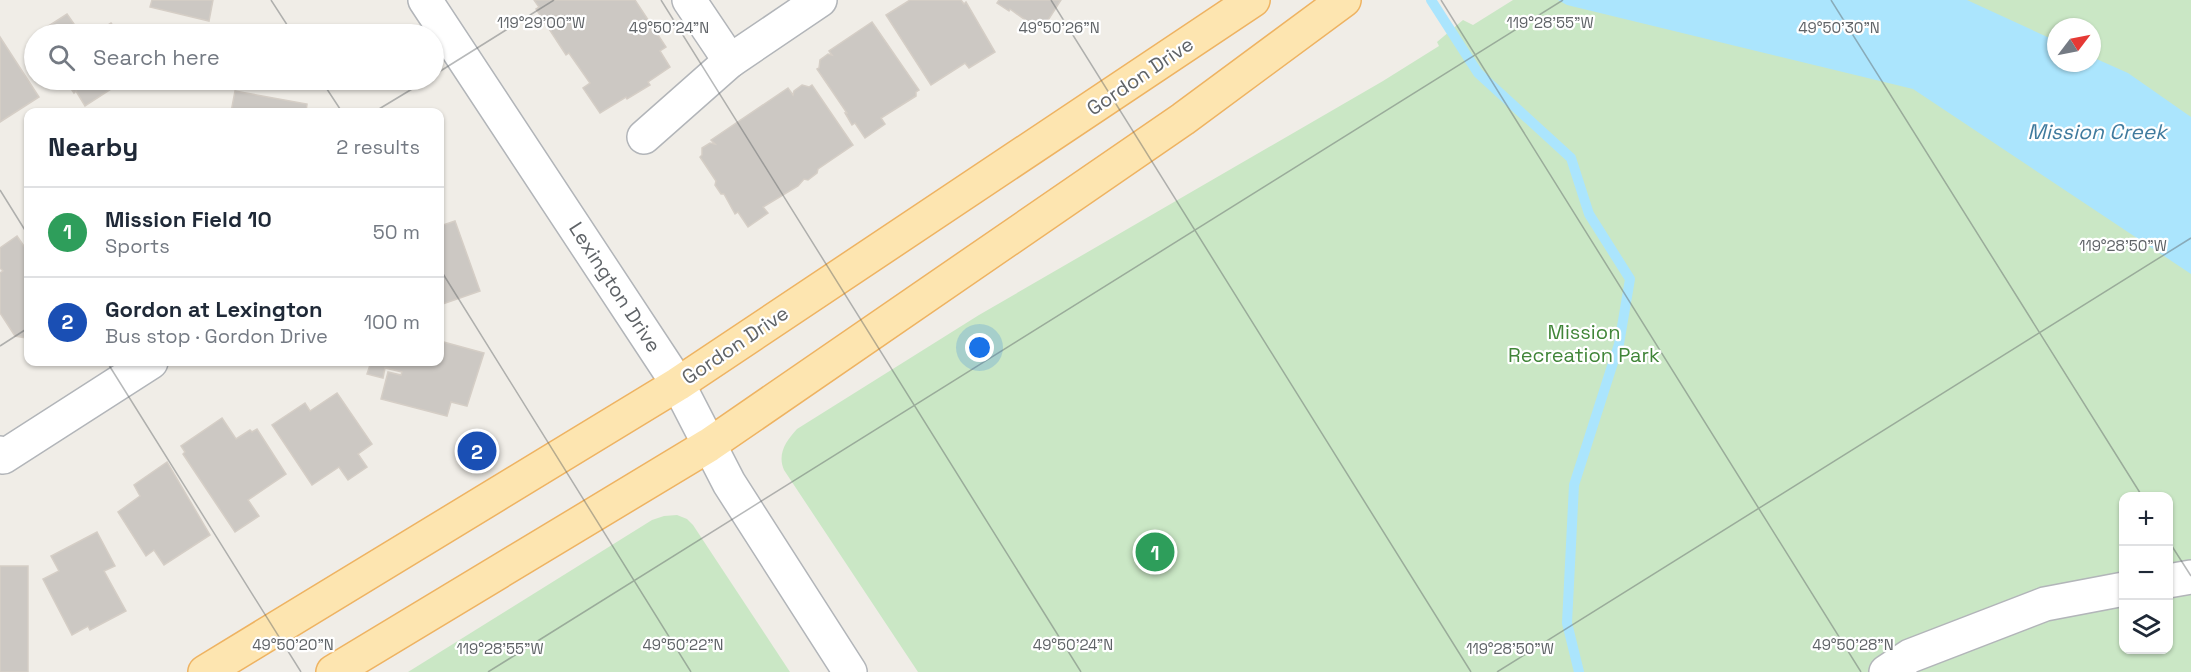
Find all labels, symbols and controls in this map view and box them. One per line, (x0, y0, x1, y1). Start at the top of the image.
text: 119°29'00"W (497, 13, 585, 32)
text: 119°28'55"W (1506, 13, 1594, 32)
text: 49°50'24"N (629, 18, 709, 37)
text: 49°50'26"N (1018, 18, 1100, 37)
text: 49°50'30"N (1798, 18, 1880, 37)
north arrow (2047, 18, 2101, 72)
search box (24, 24, 444, 90)
street label: Gordon Drive (1082, 31, 1198, 121)
icon: search (45, 41, 78, 74)
text: Search here (93, 43, 220, 71)
water label: Mission Creek (2027, 118, 2169, 145)
text: Nearby (48, 130, 138, 164)
text: 2 results (336, 134, 420, 160)
text: Mission Field 10 (105, 205, 272, 233)
street label: Lexington Drive (563, 217, 667, 357)
text: 1 (63, 219, 72, 245)
text: 50 m (373, 219, 420, 245)
text: Sports (105, 233, 170, 259)
text: 119°28'50"W (2079, 236, 2167, 255)
text: Gordon at Lexington (105, 295, 323, 323)
street label: Gordon Drive (677, 300, 793, 390)
text: 2 (62, 309, 73, 335)
text: 100 m (364, 309, 420, 335)
park label: Mission Recreation Park (1508, 319, 1660, 368)
text: Bus stop · Gordon Drive (105, 323, 328, 349)
your location (965, 333, 994, 362)
pin: 2 (458, 428, 496, 474)
map controls (2119, 492, 2173, 654)
button: + (2119, 492, 2173, 546)
pin: 1 (1136, 530, 1174, 574)
button: − (2119, 546, 2173, 600)
button: layers (2119, 600, 2173, 654)
text: 49°50'20"N (252, 635, 334, 654)
text: 49°50'22"N (642, 635, 724, 654)
text: 49°50'24"N (1033, 635, 1113, 654)
text: 49°50'28"N (1812, 635, 1894, 654)
text: 119°28'55"W (456, 639, 544, 658)
text: 119°28'50"W (1466, 639, 1554, 658)

